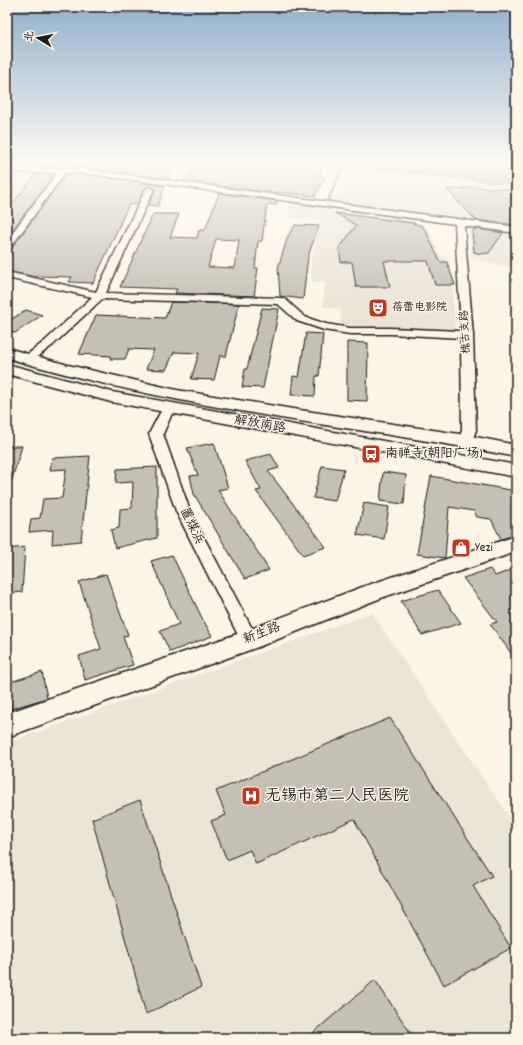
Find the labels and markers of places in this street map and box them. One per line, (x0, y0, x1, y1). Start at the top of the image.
theatre icon: 蓓蕾电影院 (367, 297, 389, 319)
place label: 蓓蕾电影院 (392, 300, 447, 316)
bus stop icon: 南禅寺(朝阳广场) (360, 443, 382, 465)
place label: 南禅寺(朝阳广场) (385, 445, 483, 464)
shop icon: Yezi (450, 537, 472, 559)
place label: Yezi (475, 539, 493, 558)
hospital icon: 无锡市第二人民医院 (240, 785, 262, 807)
place label: 无锡市第二人民医院 (265, 785, 409, 808)

